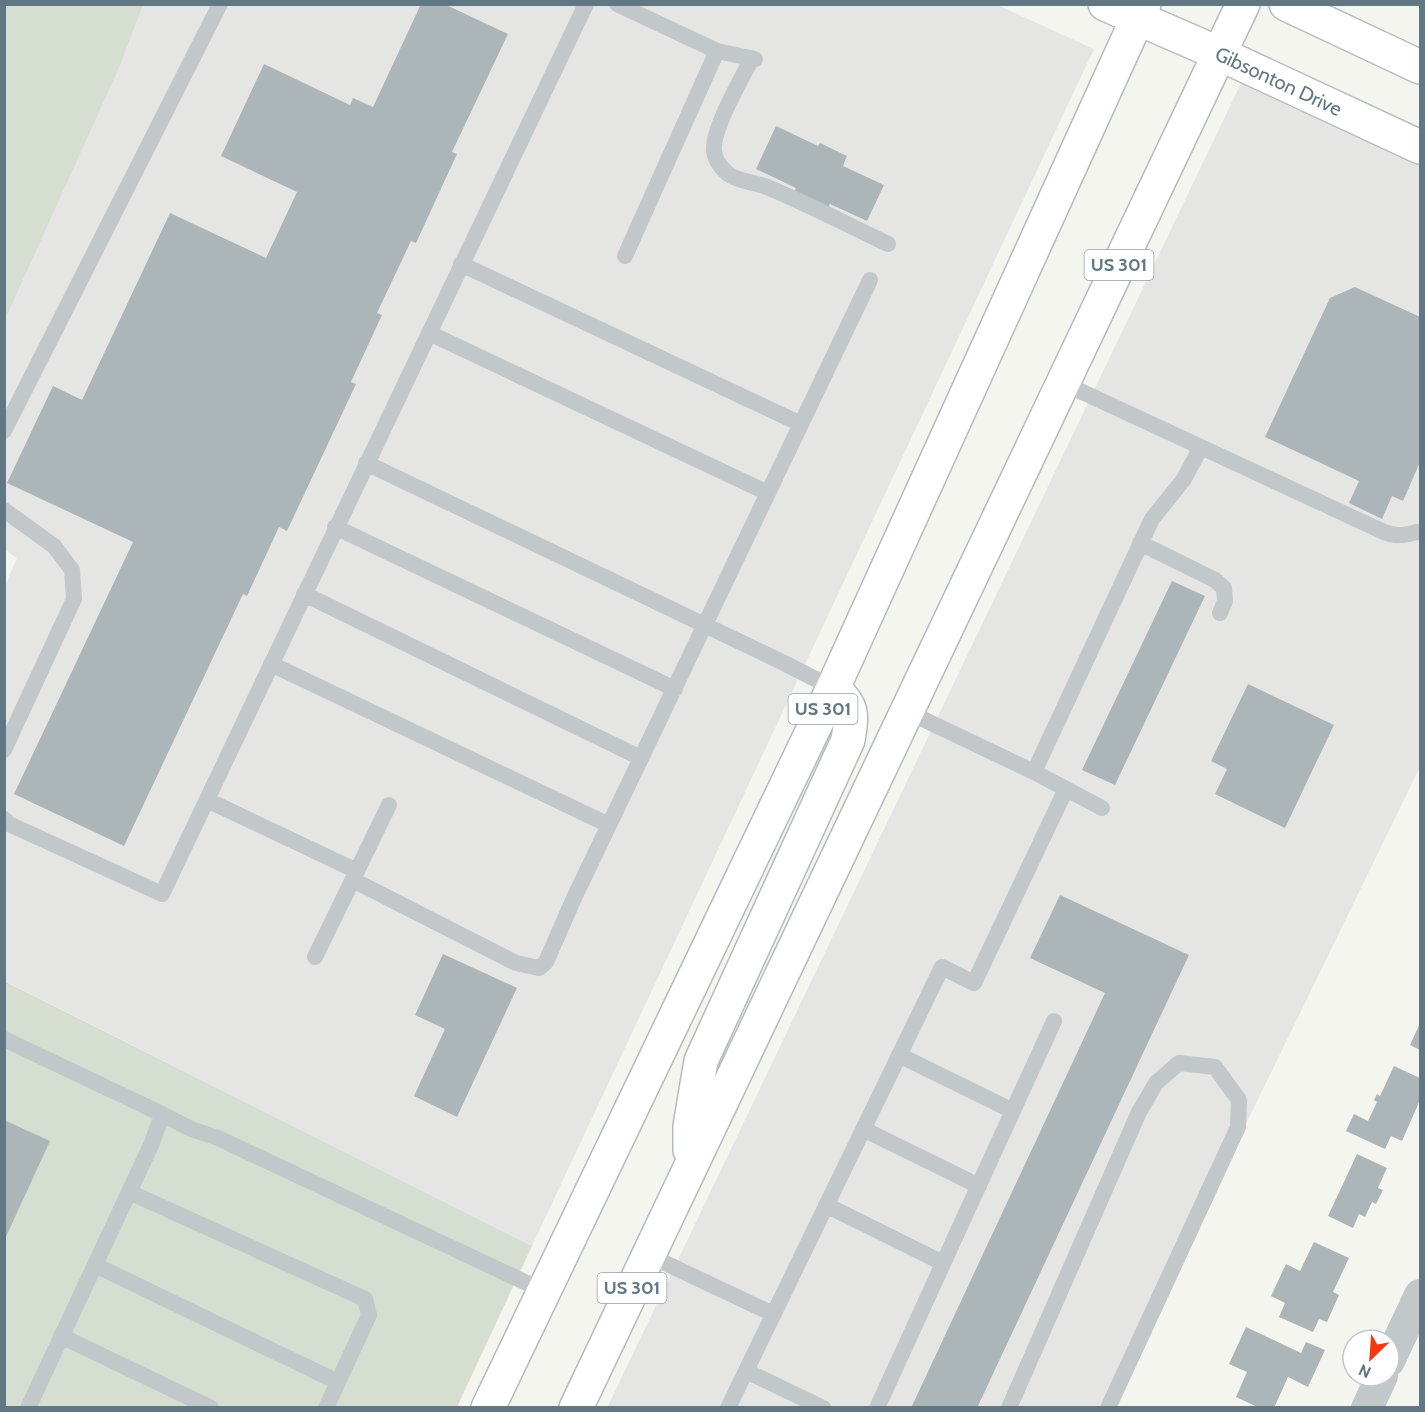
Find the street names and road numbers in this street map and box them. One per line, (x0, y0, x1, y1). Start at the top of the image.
street label: Gibsonton Drive (1211, 41, 1346, 121)
road number: US 301 (1084, 250, 1154, 280)
road number: US 301 (788, 694, 858, 724)
road number: US 301 (598, 1273, 666, 1303)

